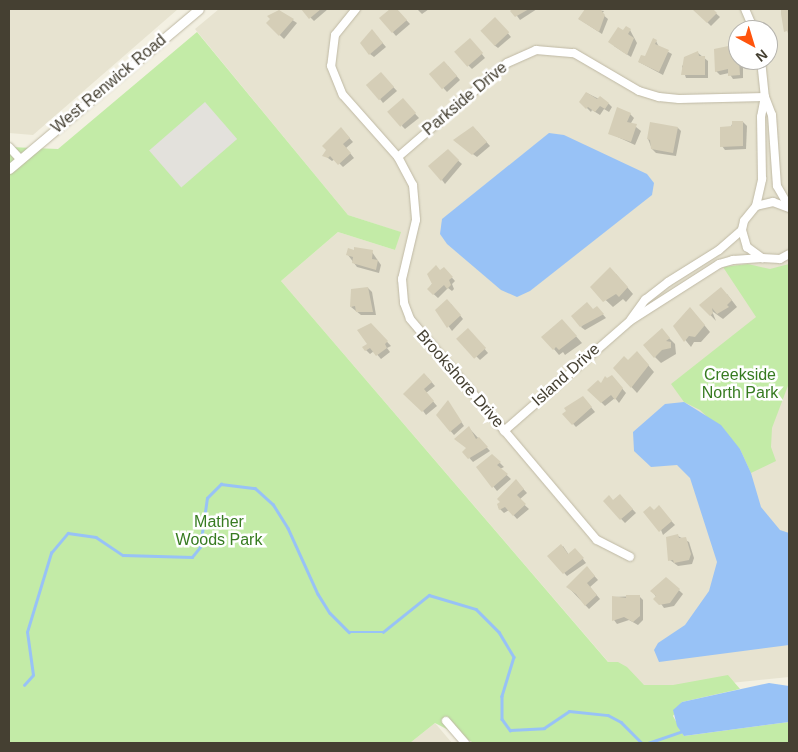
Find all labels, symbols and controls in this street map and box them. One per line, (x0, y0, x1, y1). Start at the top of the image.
north arrow (728, 20, 778, 70)
street label: West Renwick Road (48, 30, 170, 138)
text: N (753, 46, 771, 65)
street label: Parkside Drive (419, 58, 511, 140)
street label: Brookshore Drive (412, 326, 508, 432)
street label: Island Drive (528, 340, 604, 410)
park label: Creekside North Park (702, 365, 778, 403)
park label: Mather Woods Park (176, 512, 262, 550)

